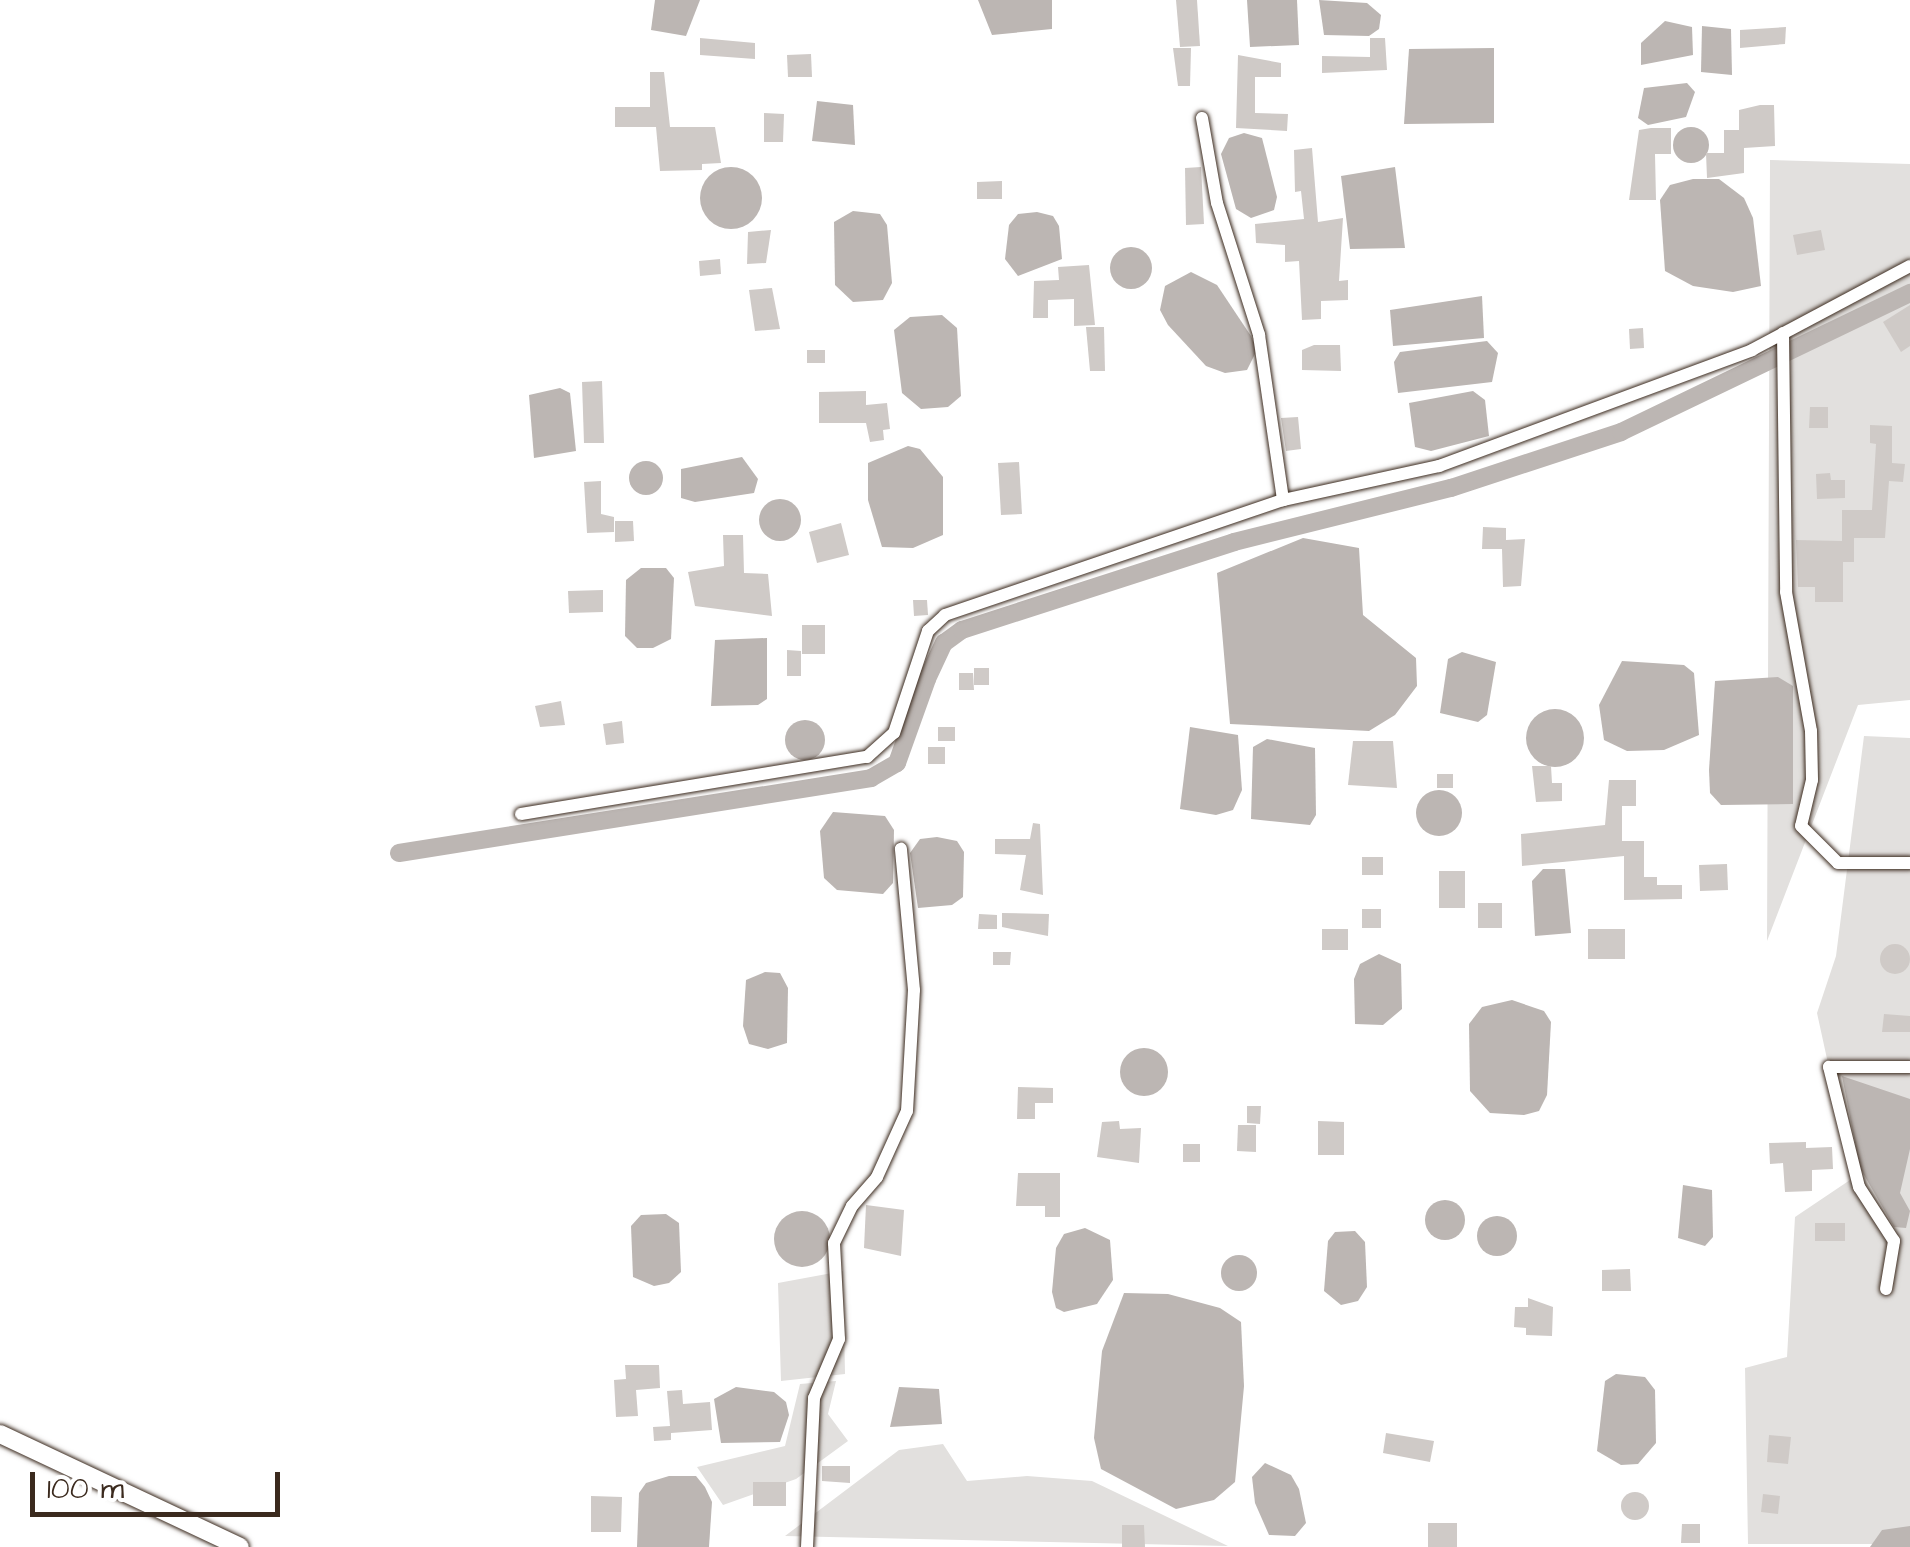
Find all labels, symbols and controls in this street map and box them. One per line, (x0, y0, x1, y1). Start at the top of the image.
scale bar (35, 1452, 285, 1514)
text: 100 m (47, 1468, 124, 1510)

